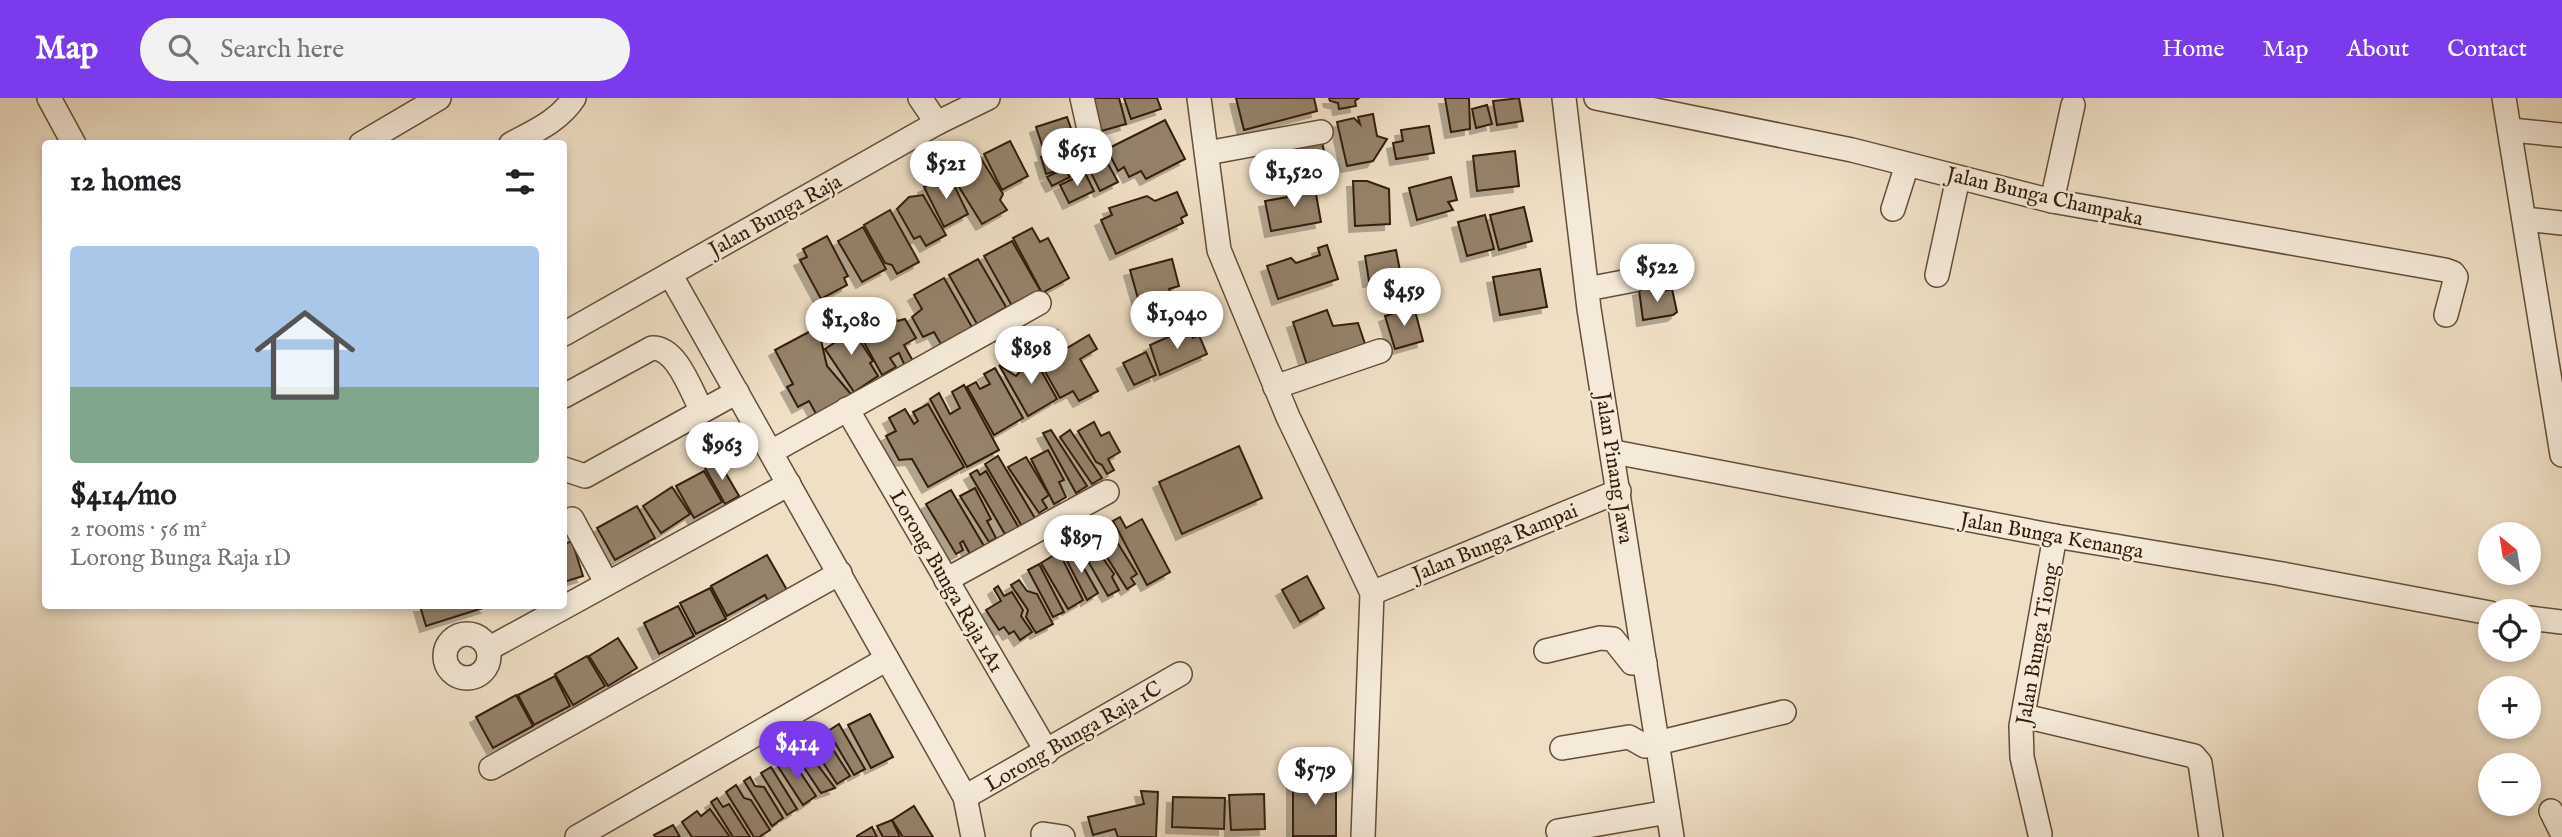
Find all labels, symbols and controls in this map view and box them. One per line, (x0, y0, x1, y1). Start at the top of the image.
search box (140, 18, 630, 81)
text: Map (35, 28, 98, 70)
icon: search (164, 30, 202, 68)
text: Search here (220, 33, 344, 66)
text: Home (2162, 34, 2225, 65)
text: Map (2263, 34, 2309, 65)
text: About (2347, 34, 2409, 65)
text: Contact (2447, 34, 2527, 65)
pin: $651 (1036, 129, 1118, 188)
text: $651 (1057, 136, 1097, 165)
pin: $521 (905, 141, 987, 201)
text: $521 (926, 149, 966, 178)
pin: $1,520 (1237, 150, 1351, 209)
text: $1,520 (1265, 157, 1323, 186)
street label: Jalan Bunga Champaka (1942, 161, 2147, 233)
text: 12 homes (70, 163, 181, 201)
icon: filters (501, 163, 539, 201)
street label: Jalan Bunga Raja (703, 168, 848, 265)
pin: $522 (1616, 244, 1698, 304)
text: $522 (1636, 252, 1678, 281)
pin: $459 (1363, 268, 1445, 328)
text: $459 (1383, 276, 1425, 305)
icon: home (242, 292, 368, 418)
pin: $1,040 (1120, 292, 1234, 351)
pin: $1,080 (794, 298, 908, 357)
text: $1,040 (1146, 299, 1208, 328)
text: $1,080 (821, 305, 881, 334)
pin: $898 (990, 327, 1072, 386)
text: $898 (1011, 334, 1051, 363)
street label: Jalan Pinang Jawa (1588, 389, 1639, 547)
pin: $963 (681, 422, 763, 482)
text: $963 (701, 430, 743, 459)
text: $414/mo (70, 477, 177, 515)
street label: Lorong Bunga Raja 1A1 (882, 485, 1009, 678)
street label: Jalan Bunga Rampai (1407, 498, 1582, 590)
street label: Jalan Bunga Kenanga (1956, 507, 2146, 566)
text: 2 rooms · 56 m² (70, 515, 207, 544)
pin: $897 (1040, 516, 1122, 575)
north arrow (2478, 522, 2541, 584)
map controls (2478, 522, 2541, 816)
text: $897 (1060, 523, 1102, 552)
text: Lorong Bunga Raja 1D (70, 544, 291, 573)
street label: Jalan Bunga Tiong (2011, 561, 2066, 729)
button: locate (2478, 599, 2541, 662)
street label: Lorong Bunga Raja 1C (980, 676, 1167, 799)
button: + (2478, 676, 2541, 739)
pin: $414 (756, 722, 838, 781)
text: $414 (775, 729, 819, 758)
pin: $579 (1274, 748, 1356, 807)
button: − (2478, 753, 2541, 816)
text: $579 (1294, 755, 1336, 784)

